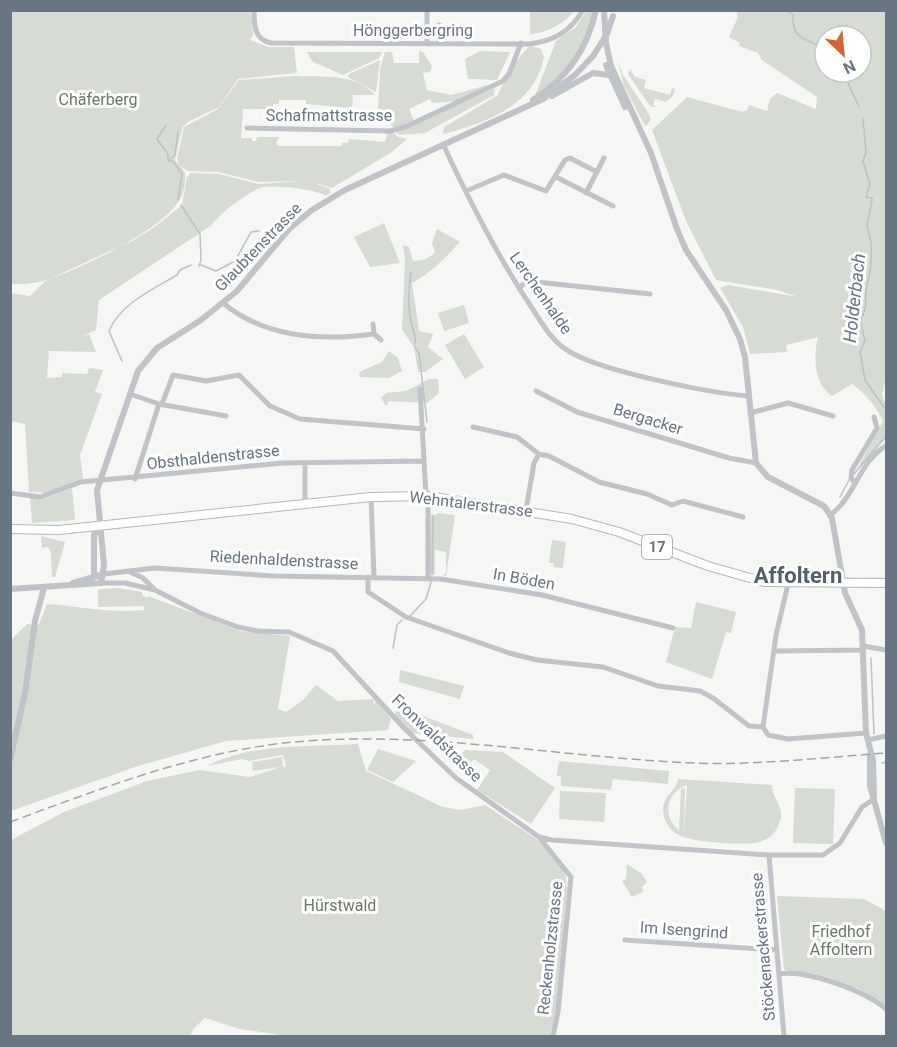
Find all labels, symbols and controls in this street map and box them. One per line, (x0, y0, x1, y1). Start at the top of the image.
street label: Hönggerbergring (353, 21, 473, 40)
north arrow (813, 24, 873, 84)
text: N (840, 56, 859, 78)
park label: Chäferberg (59, 90, 137, 109)
street label: Schafmattstrasse (266, 106, 392, 125)
street label: Glaubtenstrasse (211, 199, 305, 295)
street label: Lerchenhalde (506, 248, 576, 338)
water label: Holderbach (839, 252, 869, 344)
street label: Bergacker (611, 399, 686, 439)
street label: Obsthaldenstrasse (146, 441, 280, 473)
street label: Wehntalerstrasse (408, 487, 534, 521)
road number: 17 (642, 535, 672, 559)
street label: Riedenhaldenstrasse (209, 547, 359, 573)
district label: Affoltern (754, 563, 842, 588)
street label: In Böden (492, 564, 556, 594)
street label: Fronwaldstrasse (388, 690, 486, 786)
street label: Stöckenackerstrasse (747, 872, 779, 1022)
street label: Reckenholzstrasse (534, 880, 566, 1016)
park label: Hürstwald (304, 896, 376, 915)
street label: Im Isengrind (639, 917, 729, 943)
park label: Friedhof Affoltern (810, 922, 872, 959)

